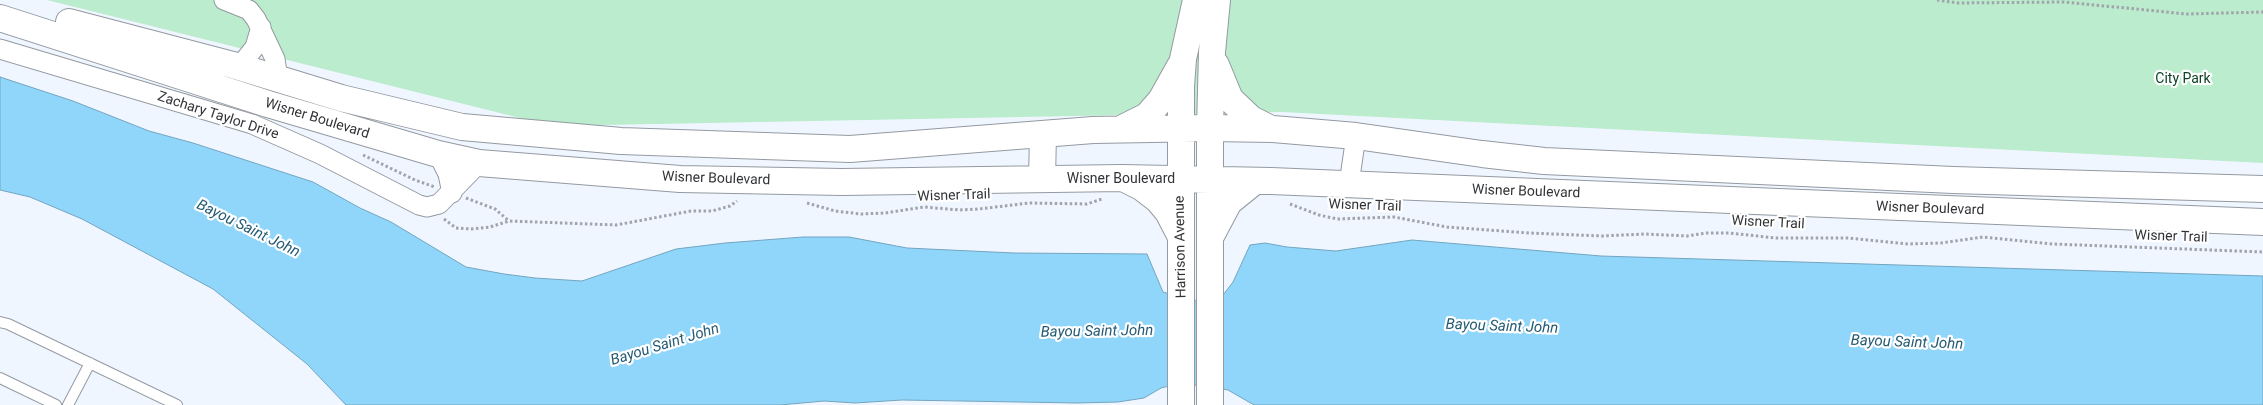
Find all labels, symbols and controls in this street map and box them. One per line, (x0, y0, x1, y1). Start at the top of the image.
park label: City Park (2155, 71, 2211, 87)
street label: Zachary Taylor Drive (155, 88, 281, 144)
street label: Wisner Boulevard (263, 95, 371, 143)
street label: Wisner Boulevard (662, 169, 770, 189)
street label: Wisner Boulevard (1067, 171, 1175, 187)
street label: Wisner Boulevard (1472, 182, 1580, 202)
street label: Wisner Trail (917, 186, 991, 206)
water label: Bayou Saint John (193, 196, 303, 262)
street label: Harrison Avenue (1172, 196, 1190, 298)
street label: Wisner Trail (1328, 196, 1402, 216)
street label: Wisner Boulevard (1876, 199, 1984, 219)
street label: Wisner Trail (1731, 213, 1805, 233)
street label: Wisner Trail (2134, 227, 2208, 247)
water label: Bayou Saint John (1445, 316, 1559, 338)
water label: Bayou Saint John (609, 320, 721, 370)
water label: Bayou Saint John (1041, 322, 1153, 342)
water label: Bayou Saint John (1850, 332, 1964, 354)

